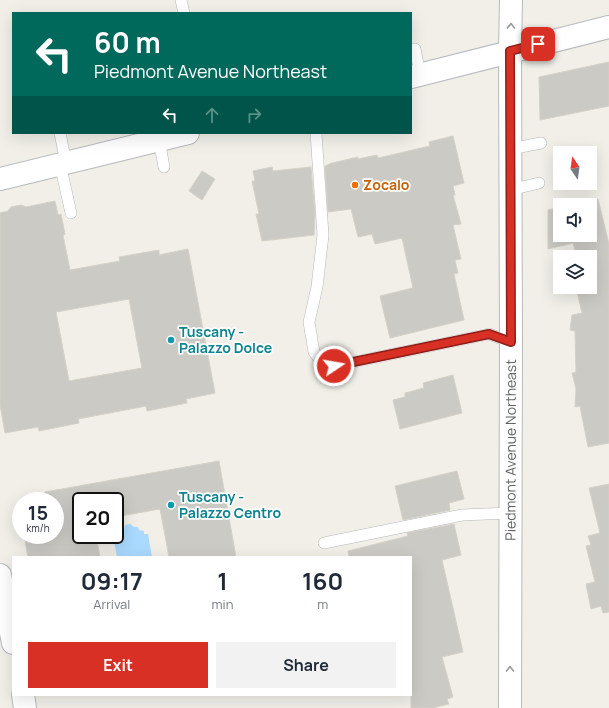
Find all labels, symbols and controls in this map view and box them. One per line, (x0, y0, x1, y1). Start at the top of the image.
text: 60 m (94, 23, 161, 61)
one-way arrow (507, 23, 515, 29)
pin (521, 27, 555, 61)
icon: left (28, 28, 80, 80)
icon: arrive (527, 33, 549, 55)
text: Piedmont Avenue Northeast (94, 59, 327, 83)
icon: left (159, 104, 181, 126)
icon: ahead (201, 104, 223, 126)
icon: right (243, 104, 265, 126)
north arrow (553, 146, 597, 190)
map controls (553, 146, 597, 294)
place label: Zocalo (363, 175, 410, 194)
marker: Zocalo (350, 180, 360, 190)
button: sound (553, 198, 597, 242)
button: layers (553, 250, 597, 294)
place label: Tuscany - Palazzo Dolce (179, 322, 272, 357)
marker: Tuscany - Palazzo Dolce (166, 335, 176, 345)
position arrow (313, 345, 355, 387)
street label: Piedmont Avenue Northeast (500, 359, 520, 541)
place label: Tuscany - Palazzo Centro (179, 487, 281, 522)
speed limit sign: 20 (72, 492, 124, 544)
text: 15 (28, 499, 48, 526)
marker: Tuscany - Palazzo Centro (166, 500, 176, 510)
text: km/h (26, 521, 50, 535)
text: 09:17 (81, 564, 143, 597)
text: 1 (217, 564, 228, 597)
text: 160 (302, 564, 343, 597)
text: Arrival (93, 595, 130, 613)
text: min (212, 595, 233, 613)
text: m (317, 595, 328, 613)
button: Exit (28, 642, 208, 688)
button: Share (216, 642, 396, 688)
one-way arrow (506, 666, 514, 672)

